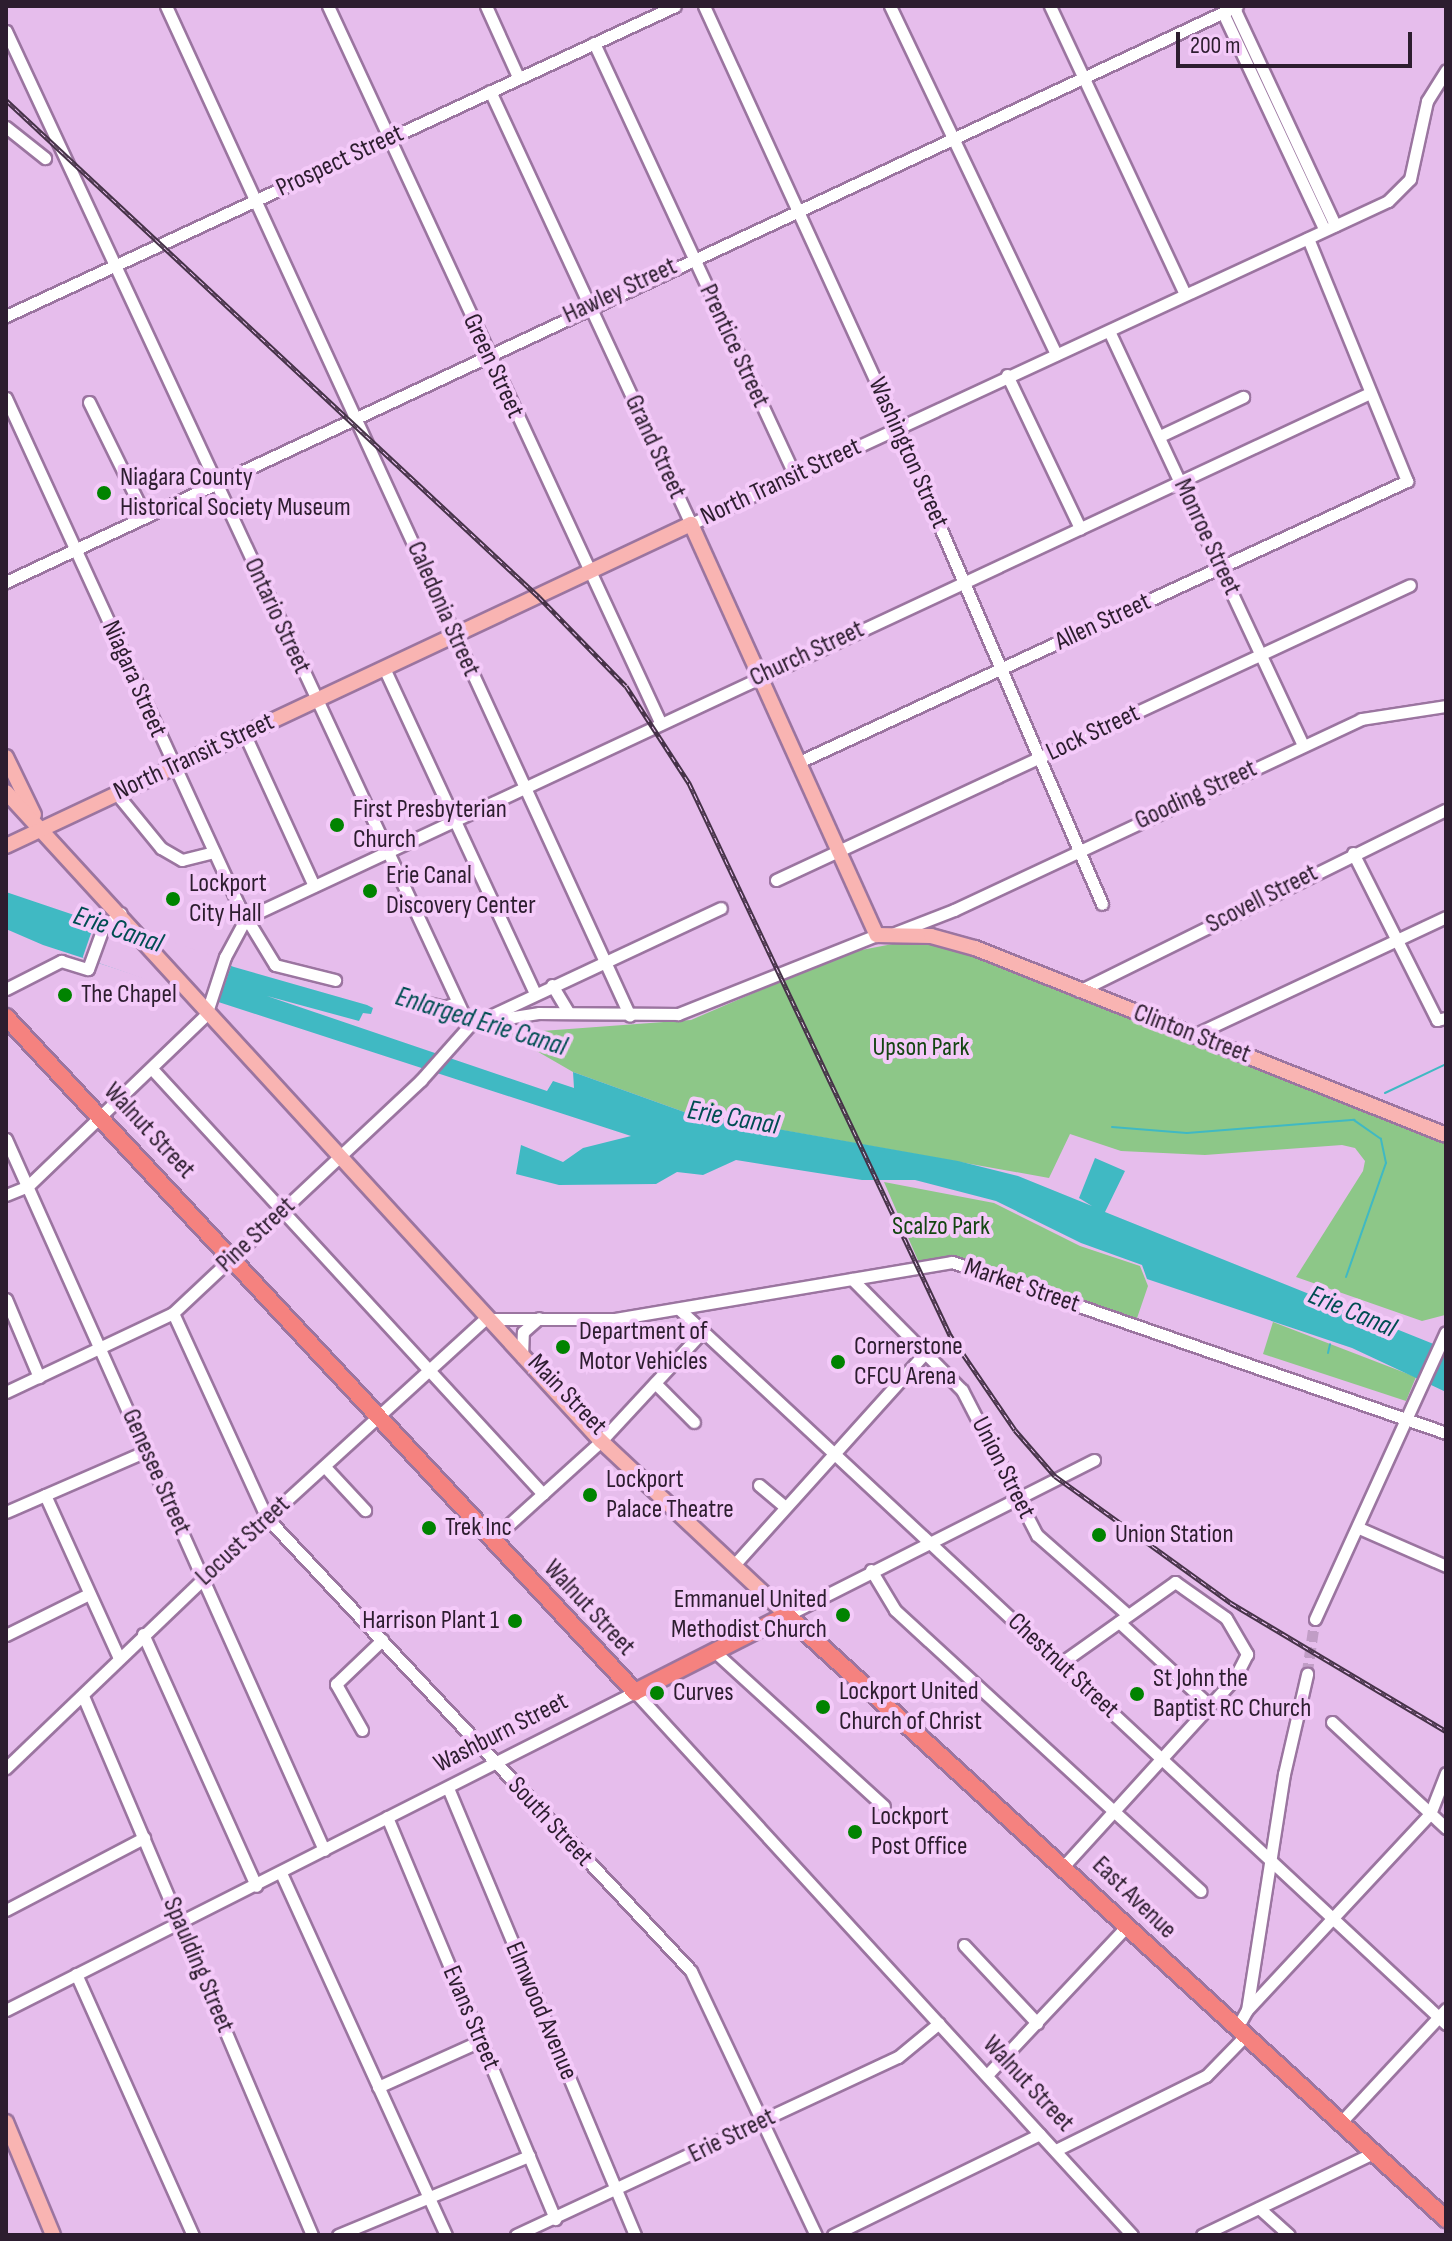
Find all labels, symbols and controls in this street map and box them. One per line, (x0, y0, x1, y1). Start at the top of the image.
scale bar (1180, 16, 1416, 66)
text: 200 m (1190, 31, 1241, 60)
street label: Prospect Street (272, 118, 408, 204)
street label: Hawley Street (558, 251, 682, 331)
street label: Prentice Street (692, 279, 776, 413)
street label: Green Street (455, 309, 531, 423)
street label: Washington Street (861, 373, 955, 533)
street label: Grand Street (617, 390, 693, 504)
street label: North Transit Street (696, 431, 866, 533)
place label: Niagara County Historical Society Museum (120, 462, 351, 524)
street label: Monroe Street (1167, 474, 1247, 600)
marker: Niagara County Historical Society Museum (95, 484, 113, 502)
street label: Caledonia Street (399, 537, 487, 681)
street label: Ontario Street (237, 553, 317, 679)
street label: Allen Street (1050, 586, 1156, 658)
street label: Church Street (745, 614, 869, 694)
street label: Niagara Street (94, 616, 174, 742)
street label: Lock Street (1041, 698, 1145, 768)
street label: North Transit Street (109, 706, 279, 808)
street label: Gooding Street (1130, 753, 1262, 837)
place label: First Presbyterian Church (353, 794, 507, 856)
marker: First Presbyterian Church (328, 816, 346, 834)
street label: Scovell Street (1201, 858, 1323, 940)
place label: Erie Canal Discovery Center (386, 860, 536, 922)
place label: Lockport City Hall (189, 868, 267, 930)
marker: Erie Canal Discovery Center (361, 882, 379, 900)
marker: Lockport City Hall (164, 890, 182, 908)
water label: Erie Canal (69, 899, 167, 961)
place label: The Chapel (81, 979, 177, 1011)
water label: Enlarged Erie Canal (391, 980, 571, 1064)
marker: The Chapel (56, 986, 74, 1004)
street label: Clinton Street (1129, 997, 1255, 1071)
park label: Upson Park (872, 1032, 970, 1064)
street label: Walnut Street (97, 1076, 201, 1186)
water label: Erie Canal (685, 1093, 781, 1143)
street label: Pine Street (210, 1191, 302, 1279)
park label: Scalzo Park (892, 1211, 990, 1243)
street label: Market Street (960, 1252, 1084, 1320)
water label: Erie Canal (1303, 1279, 1401, 1345)
place label: Department of Motor Vehicles (579, 1316, 708, 1378)
place label: Cornerstone CFCU Arena (854, 1331, 963, 1392)
marker: Department of Motor Vehicles (554, 1338, 572, 1356)
street label: Main Street (521, 1348, 613, 1442)
marker: Cornerstone CFCU Arena (829, 1353, 847, 1371)
street label: Genesee Street (114, 1404, 198, 1540)
street label: Union Street (964, 1412, 1042, 1524)
place label: Lockport Palace Theatre (606, 1464, 734, 1526)
marker: Lockport Palace Theatre (581, 1486, 599, 1504)
street label: Locust Street (189, 1489, 297, 1593)
place label: Trek Inc (445, 1512, 512, 1544)
marker: Trek Inc (420, 1519, 438, 1537)
place label: Union Station (1115, 1519, 1234, 1551)
marker: Union Station (1090, 1526, 1108, 1544)
street label: Walnut Street (537, 1553, 641, 1663)
place label: Emmanuel United Methodist Church (671, 1584, 827, 1646)
place label: Harrison Plant 1 (362, 1605, 499, 1637)
marker: Emmanuel United Methodist Church (834, 1606, 852, 1624)
street label: Chestnut Street (1001, 1607, 1125, 1725)
marker: Harrison Plant 1 (506, 1612, 524, 1630)
place label: St John the Baptist RC Church (1153, 1663, 1311, 1724)
place label: Lockport United Church of Christ (839, 1676, 982, 1738)
place label: Curves (673, 1677, 734, 1709)
marker: Curves (648, 1684, 666, 1702)
marker: St John the Baptist RC Church (1128, 1685, 1146, 1703)
street label: Washburn Street (429, 1686, 573, 1780)
marker: Lockport United Church of Christ (814, 1698, 832, 1716)
street label: South Street (501, 1771, 599, 1873)
place label: Lockport Post Office (871, 1801, 967, 1862)
marker: Lockport Post Office (846, 1823, 864, 1841)
street label: East Avenue (1085, 1850, 1183, 1946)
street label: Spaulding Street (156, 1893, 240, 2037)
street label: Elmwood Avenue (498, 1937, 584, 2085)
street label: Evans Street (435, 1961, 507, 2075)
street label: Walnut Street (976, 2029, 1080, 2139)
street label: Erie Street (684, 2102, 780, 2170)

